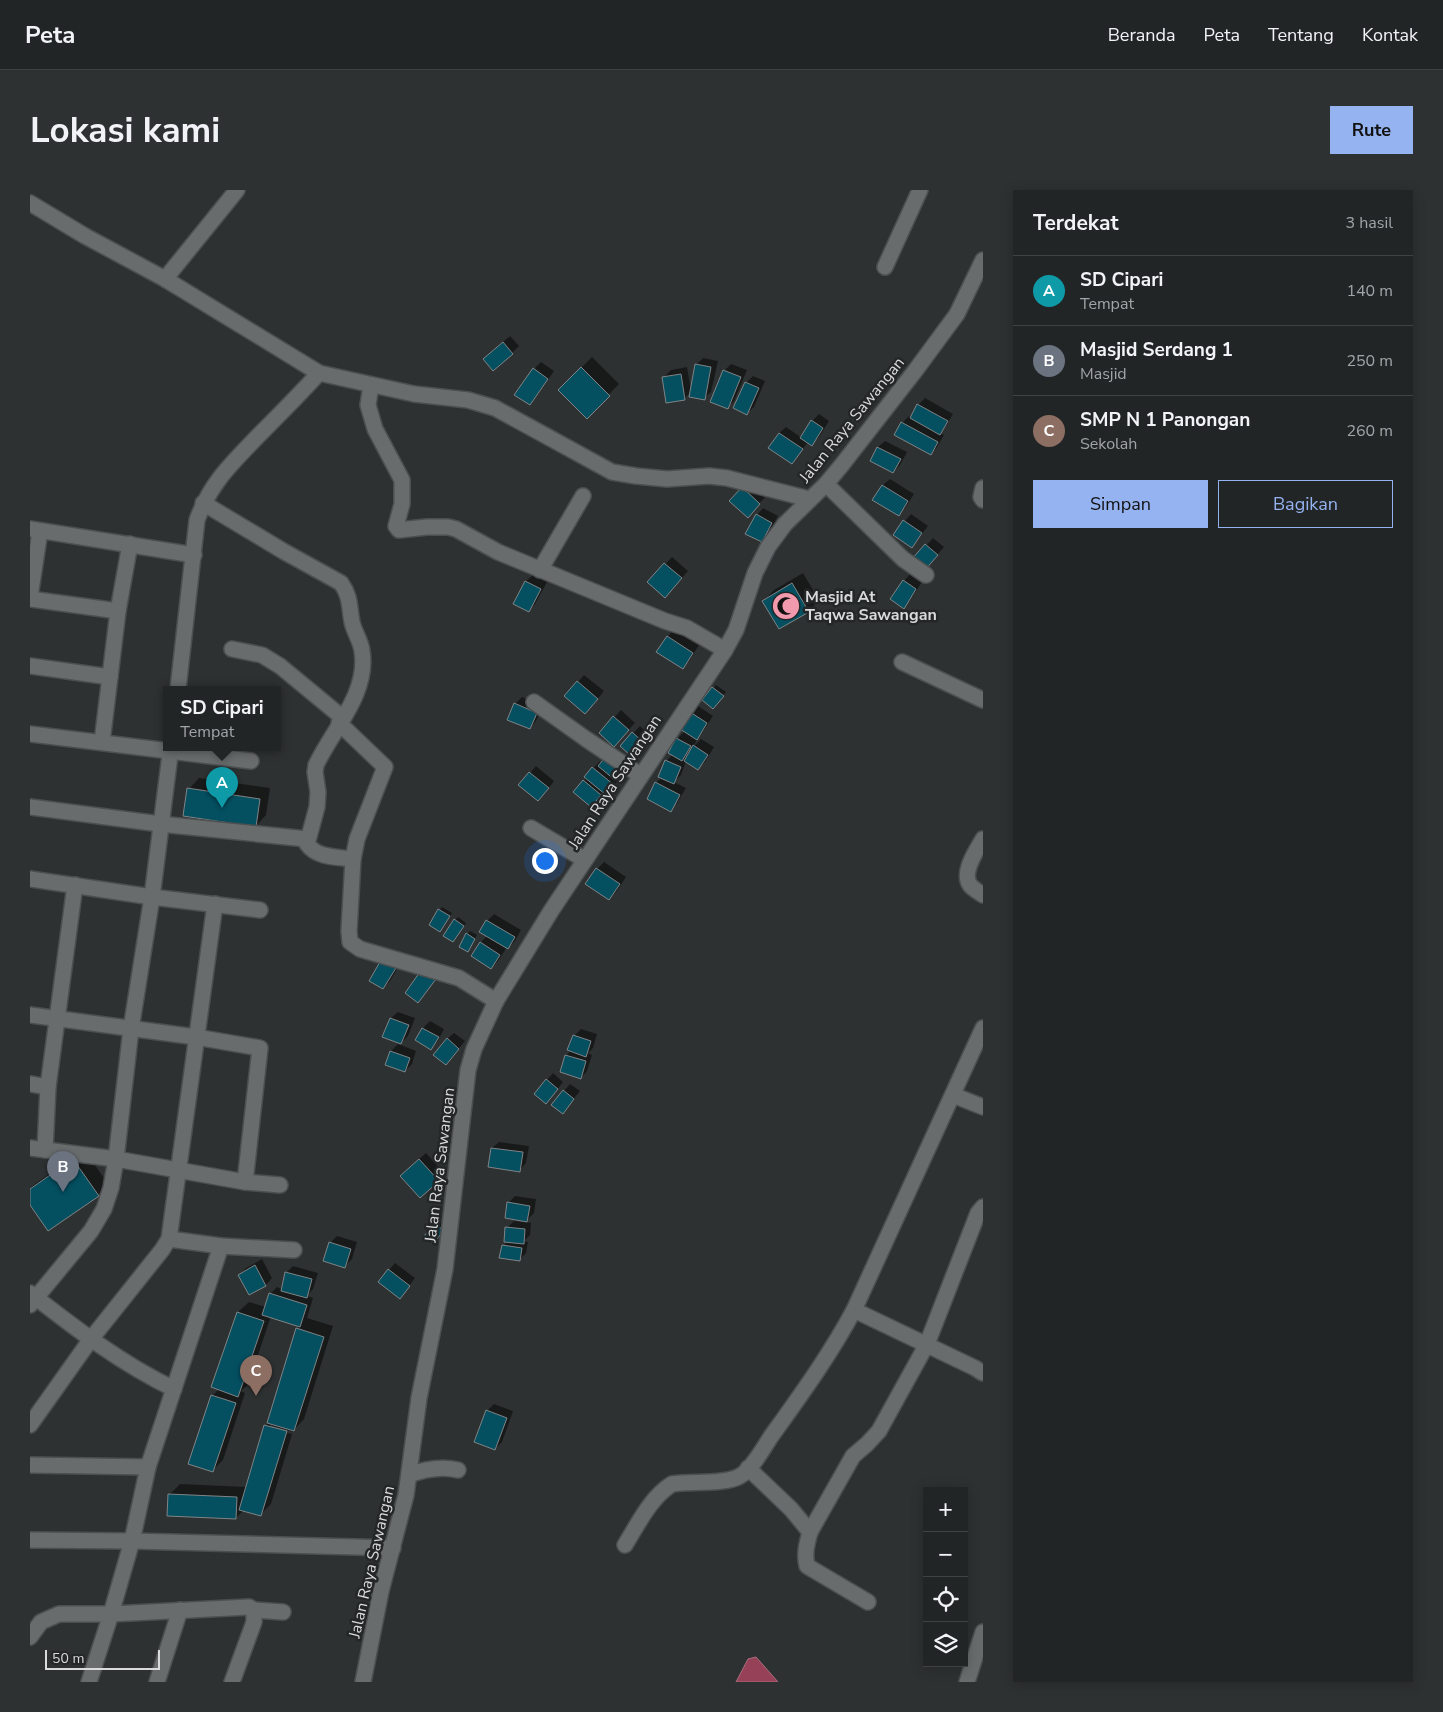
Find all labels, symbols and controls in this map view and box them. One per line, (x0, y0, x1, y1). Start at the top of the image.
text: Peta (25, 19, 75, 51)
text: Beranda (1108, 23, 1176, 47)
text: Peta (1204, 23, 1240, 47)
text: Tentang (1268, 23, 1334, 47)
text: Kontak (1362, 23, 1418, 47)
button: Rute (1330, 106, 1413, 154)
text: Lokasi kami (30, 107, 220, 154)
text: Terdekat (1033, 209, 1119, 237)
text: 3 hasil (1346, 212, 1393, 234)
text: SD Cipari (1080, 267, 1163, 293)
text: A (1043, 280, 1055, 302)
text: 140 m (1346, 280, 1393, 302)
text: Tempat (1080, 293, 1134, 315)
text: Masjid Serdang 1 (1080, 337, 1233, 363)
text: B (1043, 350, 1055, 372)
text: 250 m (1346, 350, 1393, 372)
street label: Jalan Raya Sawangan (794, 353, 910, 488)
text: Masjid (1080, 363, 1127, 385)
text: SMP N 1 Panongan (1080, 407, 1250, 433)
text: C (1044, 420, 1054, 442)
text: 260 m (1346, 420, 1393, 442)
text: Sekolah (1080, 433, 1137, 455)
button: Simpan (1033, 480, 1208, 528)
button: Bagikan (1218, 480, 1393, 528)
place label: Masjid At Taqwa Sawangan (805, 586, 937, 626)
mosque icon: Masjid At Taqwa Sawangan (771, 591, 801, 621)
popup (163, 686, 281, 751)
text: SD Cipari (180, 695, 264, 721)
street label: Jalan Raya Sawangan (563, 711, 667, 854)
text: Tempat (180, 721, 234, 743)
pin: A (206, 767, 238, 808)
your location (532, 848, 558, 874)
street label: Jalan Raya Sawangan (419, 1086, 460, 1245)
pin: B (47, 1151, 79, 1192)
pin: C (240, 1355, 272, 1396)
street label: Jalan Raya Sawangan (344, 1484, 400, 1641)
map controls (923, 1487, 968, 1667)
button: + (923, 1487, 968, 1532)
button: − (923, 1532, 968, 1577)
button: locate (923, 1577, 968, 1622)
button: layers (923, 1622, 968, 1667)
scale bar (45, 1647, 160, 1670)
text: 50 m (52, 1649, 84, 1668)

